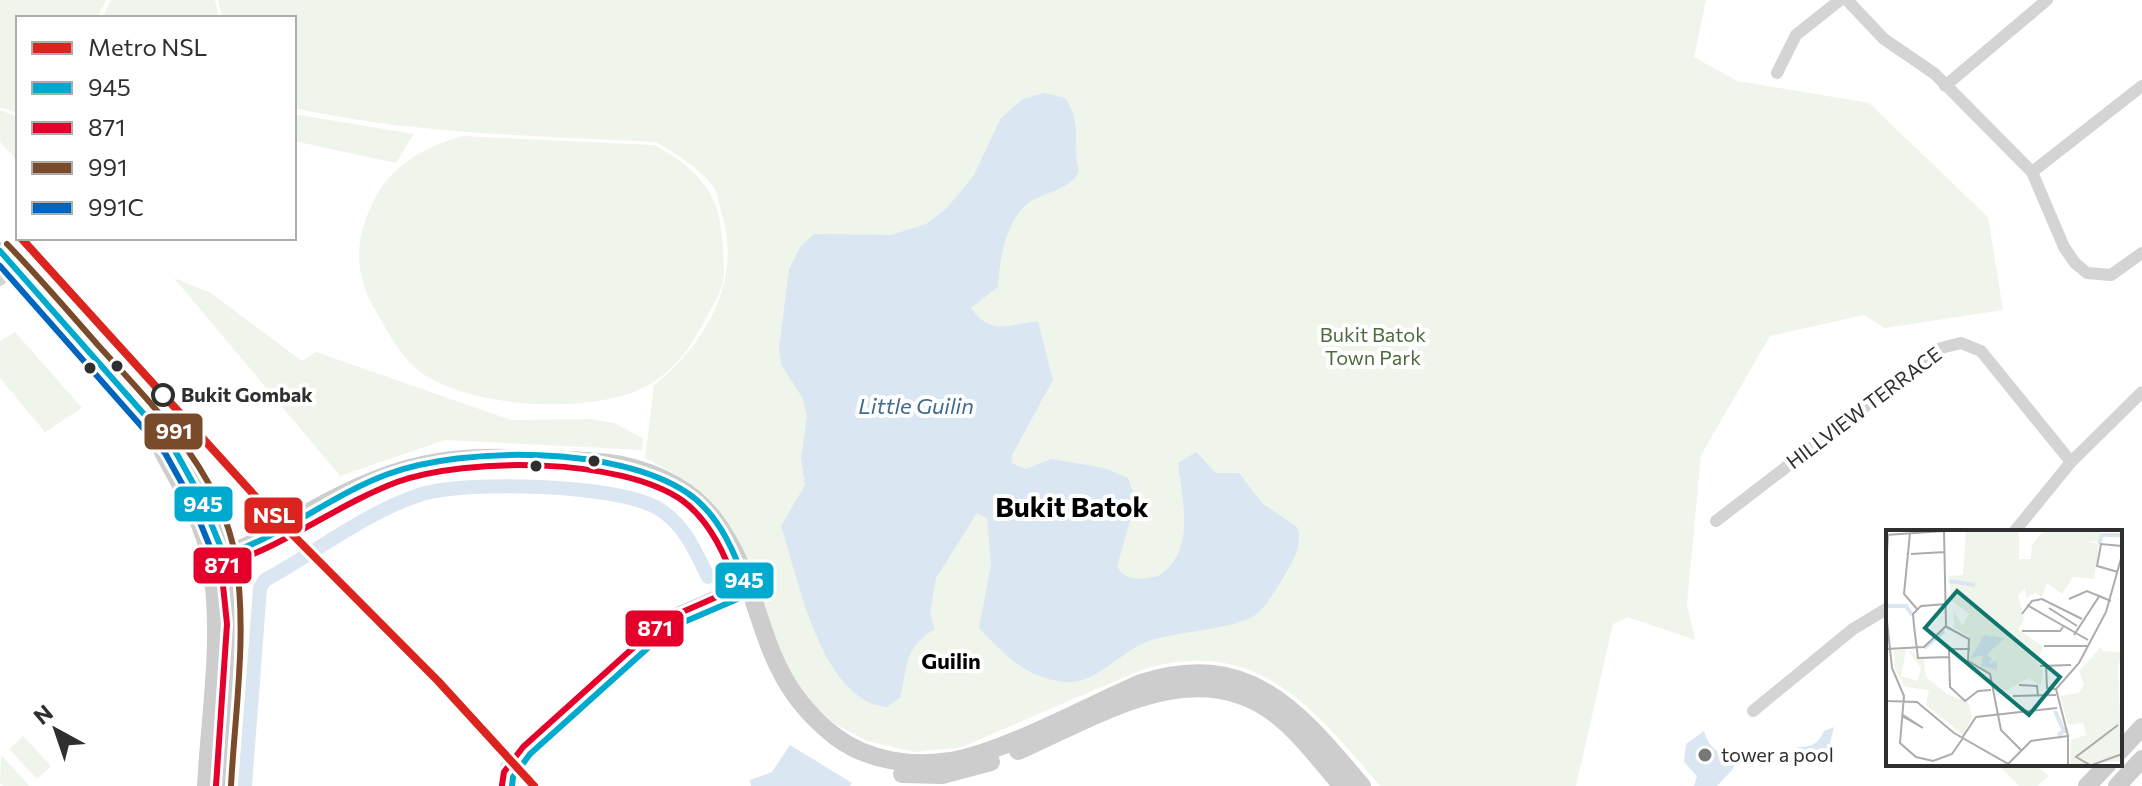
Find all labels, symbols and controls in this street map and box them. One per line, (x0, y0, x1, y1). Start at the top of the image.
legend (16, 16, 296, 240)
text: Metro NSL (88, 32, 207, 61)
text: 945 (88, 72, 131, 101)
text: 871 (88, 112, 125, 141)
text: 991 (88, 152, 127, 181)
text: 991C (88, 192, 144, 221)
park label: Bukit Batok Town Park (1320, 322, 1426, 369)
street label: HILLVIEW TERRACE (1781, 341, 1946, 473)
unlabelled marker (109, 358, 125, 374)
unlabelled marker (82, 360, 98, 376)
place label: Bukit Gombak (181, 382, 313, 406)
marker: Bukit Gombak (152, 384, 174, 406)
water label: Little Guilin (858, 392, 974, 419)
line badge: 991 (143, 412, 204, 451)
text: 991 (155, 417, 193, 444)
unlabelled marker (586, 453, 602, 469)
unlabelled marker (528, 458, 544, 474)
line badge: 945 (173, 485, 234, 523)
district label: Bukit Batok (995, 489, 1149, 523)
text: 945 (183, 490, 223, 517)
line badge: NSL (243, 496, 304, 535)
text: NSL (253, 501, 295, 528)
inset map (1886, 530, 2122, 766)
line badge: 871 (192, 546, 253, 585)
text: 871 (204, 551, 240, 578)
line badge: 945 (714, 561, 775, 600)
text: 945 (724, 566, 764, 593)
line badge: 871 (624, 609, 685, 648)
text: 871 (637, 614, 673, 641)
district label: Guilin (921, 647, 981, 674)
north arrow (16, 690, 96, 770)
text: N (28, 699, 58, 730)
place label: tower a pool (1721, 742, 1834, 766)
marker: tower a pool (1696, 746, 1714, 764)

